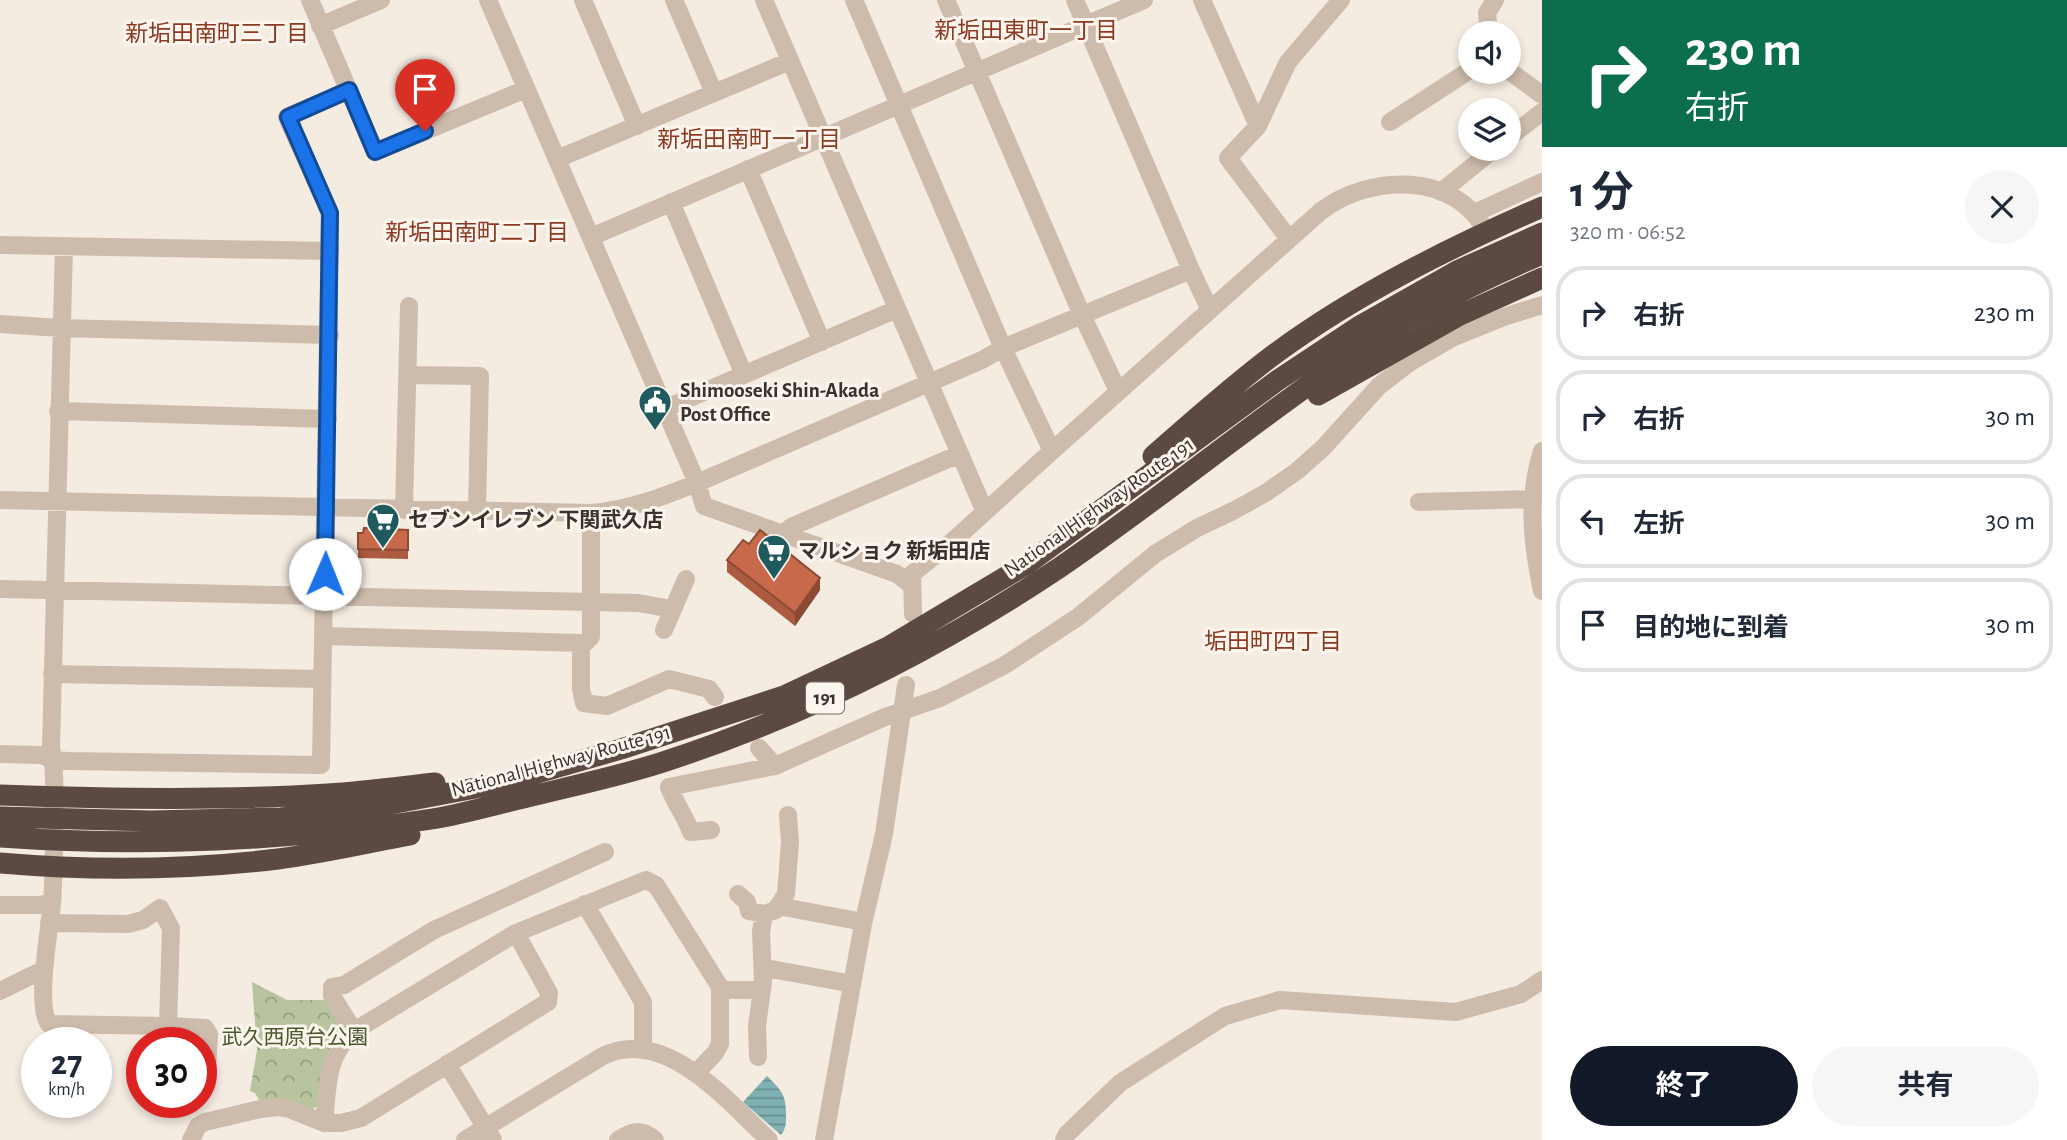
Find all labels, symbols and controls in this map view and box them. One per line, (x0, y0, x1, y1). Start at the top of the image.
district label: 新垢田東町一丁目 (934, 18, 1118, 43)
district label: 新垢田南町三丁目 (125, 21, 309, 46)
map controls (1458, 21, 1521, 161)
button: sound (1458, 21, 1521, 84)
text: 230 m (1685, 26, 1802, 75)
icon: right (1570, 28, 1661, 119)
pin (395, 59, 455, 131)
icon: arrive (406, 70, 444, 108)
text: 右折 (1685, 92, 1749, 124)
button: layers (1458, 98, 1521, 161)
district label: 新垢田南町一丁目 (657, 127, 841, 152)
button: close (1965, 170, 2039, 244)
text: 1 分 (1570, 172, 1633, 214)
district label: 新垢田南町二丁目 (385, 220, 569, 245)
text: 320 m · 06:52 (1570, 221, 1685, 244)
icon: right (1574, 294, 1612, 332)
text: 230 m (1974, 300, 2035, 326)
text: 右折 (1633, 303, 1685, 329)
place label: Shimooseki Shin-Akada Post Office (680, 380, 879, 425)
public building icon: Shimooseki Shin-Akada Post Office (636, 383, 674, 432)
icon: right (1574, 398, 1612, 436)
text: 30 m (1985, 404, 2035, 430)
text: 右折 (1633, 407, 1685, 433)
street label: National Highway Route 191 (1000, 433, 1198, 581)
supermarket icon: セブンイレブン 下関武久店 (364, 501, 402, 550)
icon: left (1574, 502, 1612, 540)
place label: セブンイレブン 下関武久店 (408, 508, 663, 531)
text: 30 m (1985, 508, 2035, 534)
text: 左折 (1633, 511, 1685, 537)
supermarket icon: マルショク 新垢田店 (755, 532, 793, 581)
position arrow (288, 537, 362, 611)
place label: マルショク 新垢田店 (798, 540, 990, 562)
icon: arrive (1574, 606, 1612, 644)
text: 30 m (1985, 612, 2035, 638)
text: 目的地に到着 (1633, 615, 1789, 641)
district label: 垢田町四丁目 (1204, 629, 1342, 654)
road number: 191 (806, 682, 844, 713)
street label: National Highway Route 191 (449, 722, 673, 800)
park label: 武久西原台公園 (222, 1026, 369, 1048)
speed limit sign: 30 (126, 1027, 217, 1118)
text: 27 (51, 1046, 82, 1081)
button: 終了 (1570, 1046, 1798, 1126)
button: 共有 (1812, 1046, 2039, 1126)
text: km/h (48, 1081, 85, 1099)

